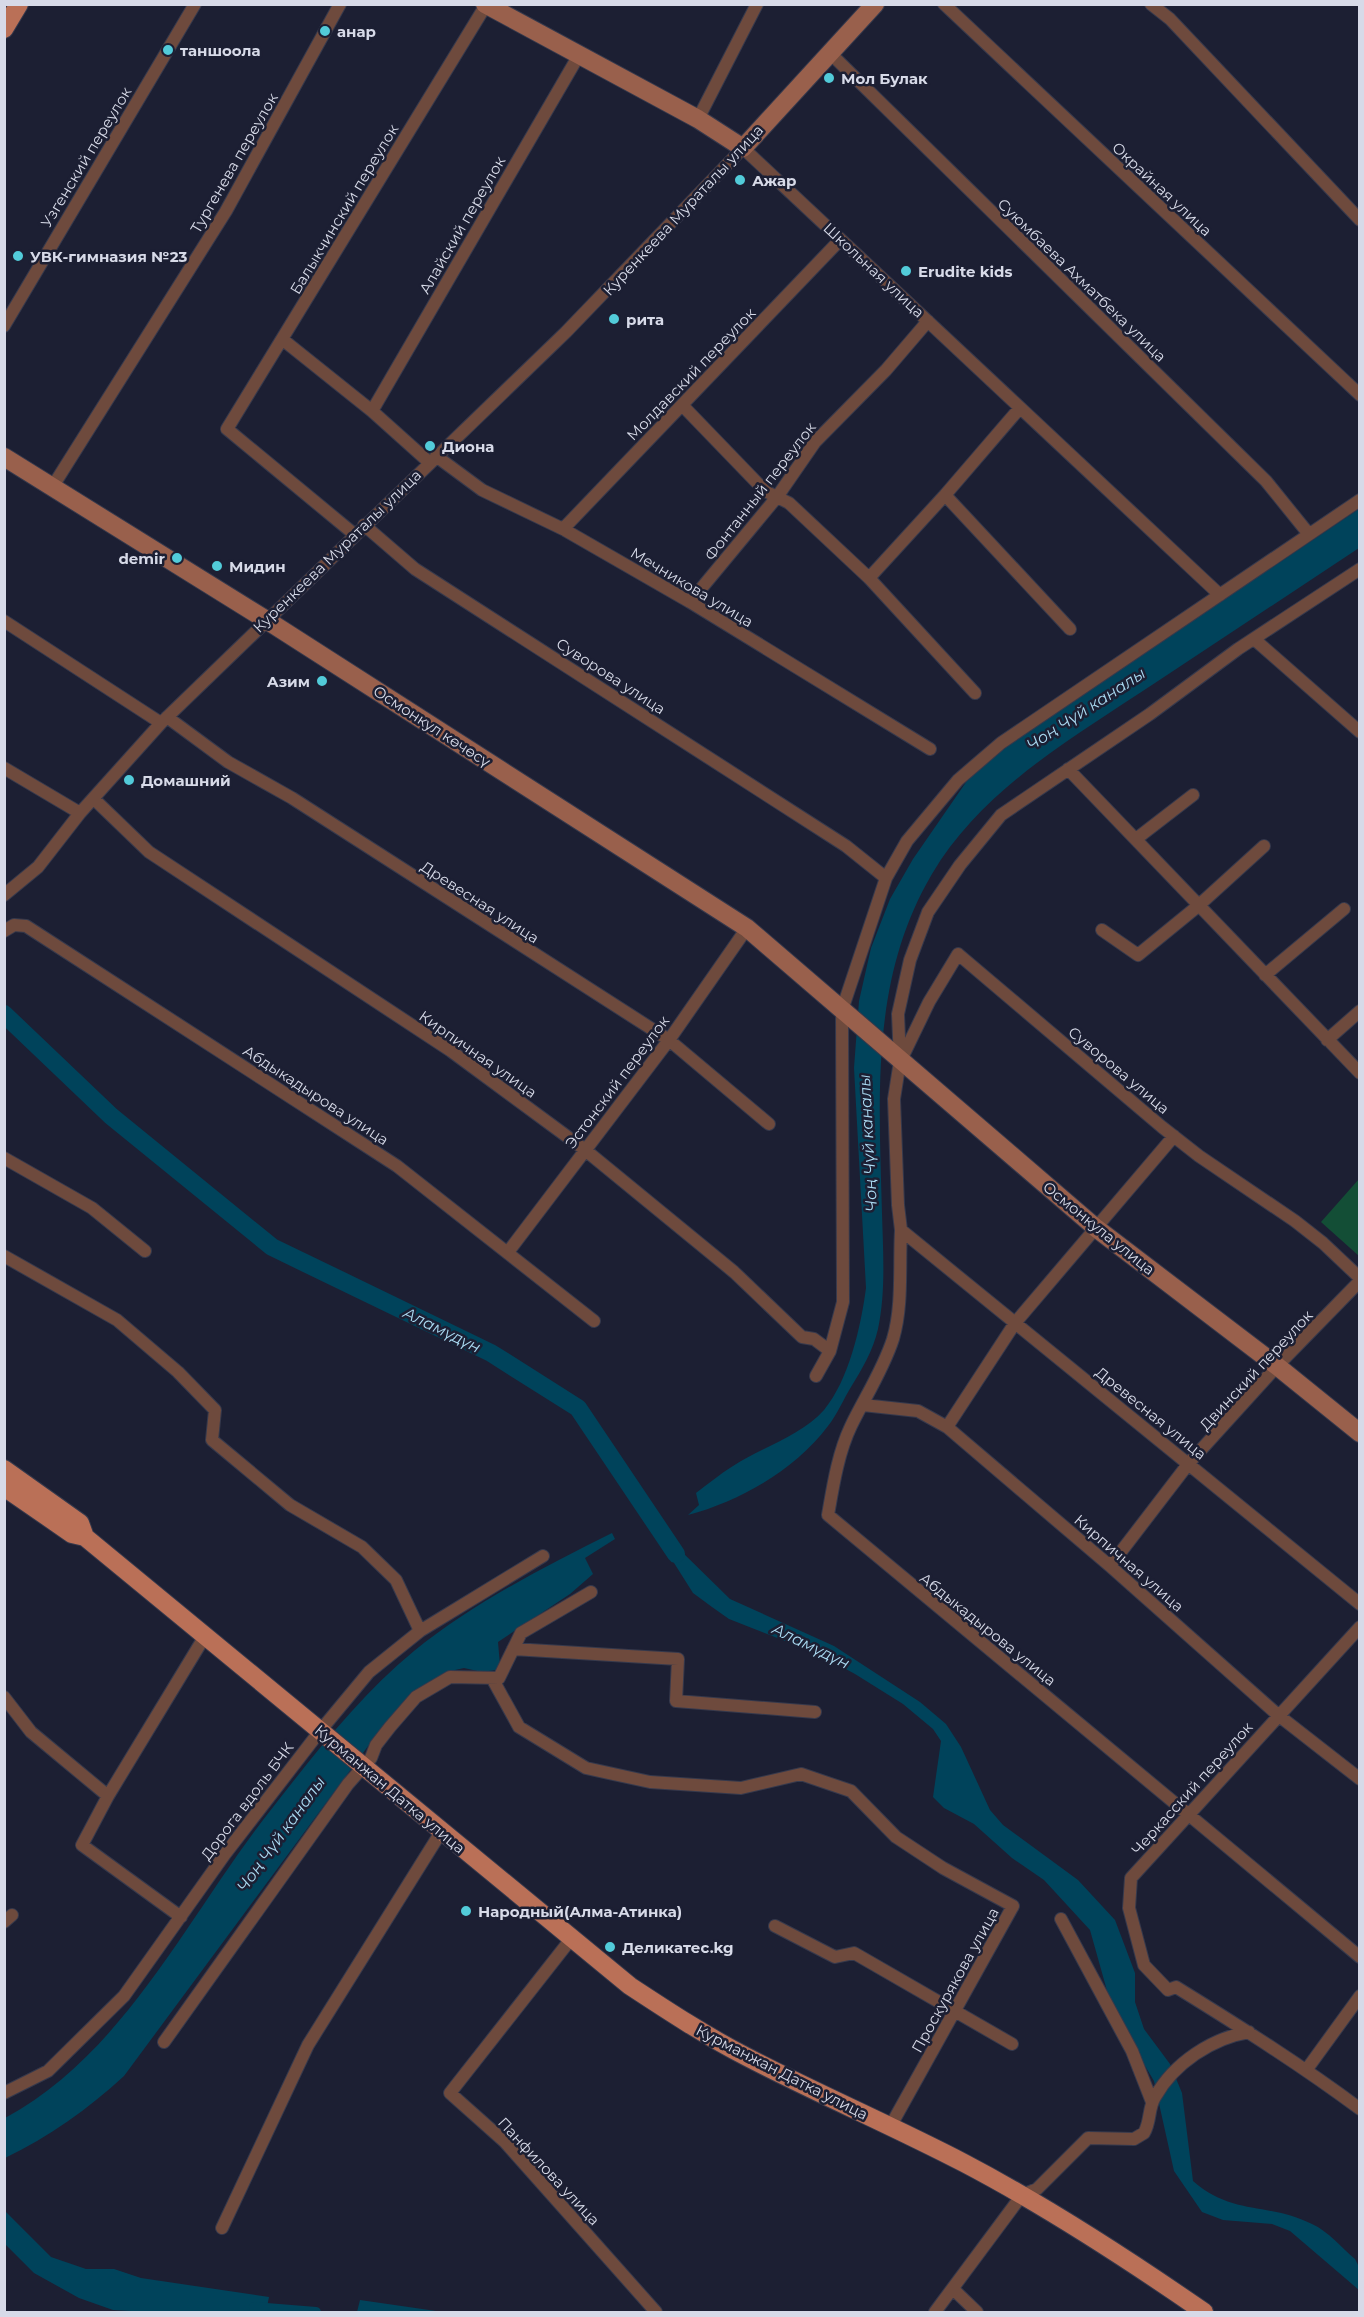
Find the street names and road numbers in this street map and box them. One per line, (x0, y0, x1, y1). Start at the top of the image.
street label: Узгенский переулок (36, 83, 136, 231)
street label: Тургенева переулок (186, 89, 282, 236)
street label: Балыкчинский переулок (286, 120, 403, 298)
street label: Куренкеева Мураталы улица (599, 121, 767, 299)
street label: Окрайная улица (1108, 138, 1216, 240)
street label: Алайский переулок (415, 152, 509, 297)
street label: Суюмбаева Ахматбека улица (994, 194, 1170, 366)
street label: Школьная улица (820, 218, 928, 322)
street label: Молдавский переулок (623, 303, 760, 444)
street label: Фонтанный переулок (700, 418, 820, 564)
street label: Куренкеева Мураталы улица (249, 465, 425, 637)
street label: Мечникова улица (627, 543, 757, 631)
street label: Суворова улица (553, 634, 669, 718)
street label: Осмонкул көчөсү (370, 681, 495, 771)
street label: Древесная улица (417, 857, 543, 947)
street label: Кирпичная улица (416, 1006, 540, 1102)
street label: Эстонский переулок (561, 1012, 673, 1152)
street label: Суворова улица (1065, 1022, 1173, 1118)
street label: Абдыкадырова улица (240, 1041, 392, 1149)
street label: Осмонкула улица (1039, 1177, 1159, 1279)
street label: Двинский переулок (1195, 1306, 1317, 1434)
street label: Древесная улица (1092, 1362, 1210, 1464)
street label: Кирпичная улица (1070, 1510, 1188, 1616)
street label: Абдыкадырова улица (916, 1568, 1060, 1690)
street label: Черкасский переулок (1127, 1717, 1257, 1858)
street label: Курманжан Датка улица (311, 1721, 469, 1857)
street label: Дорога вдоль БЧК (196, 1738, 298, 1864)
street label: Проскурякова улица (907, 1904, 1003, 2056)
street label: Курманжан Датка улица (693, 2020, 871, 2124)
street label: Панфилова улица (494, 2113, 604, 2229)

